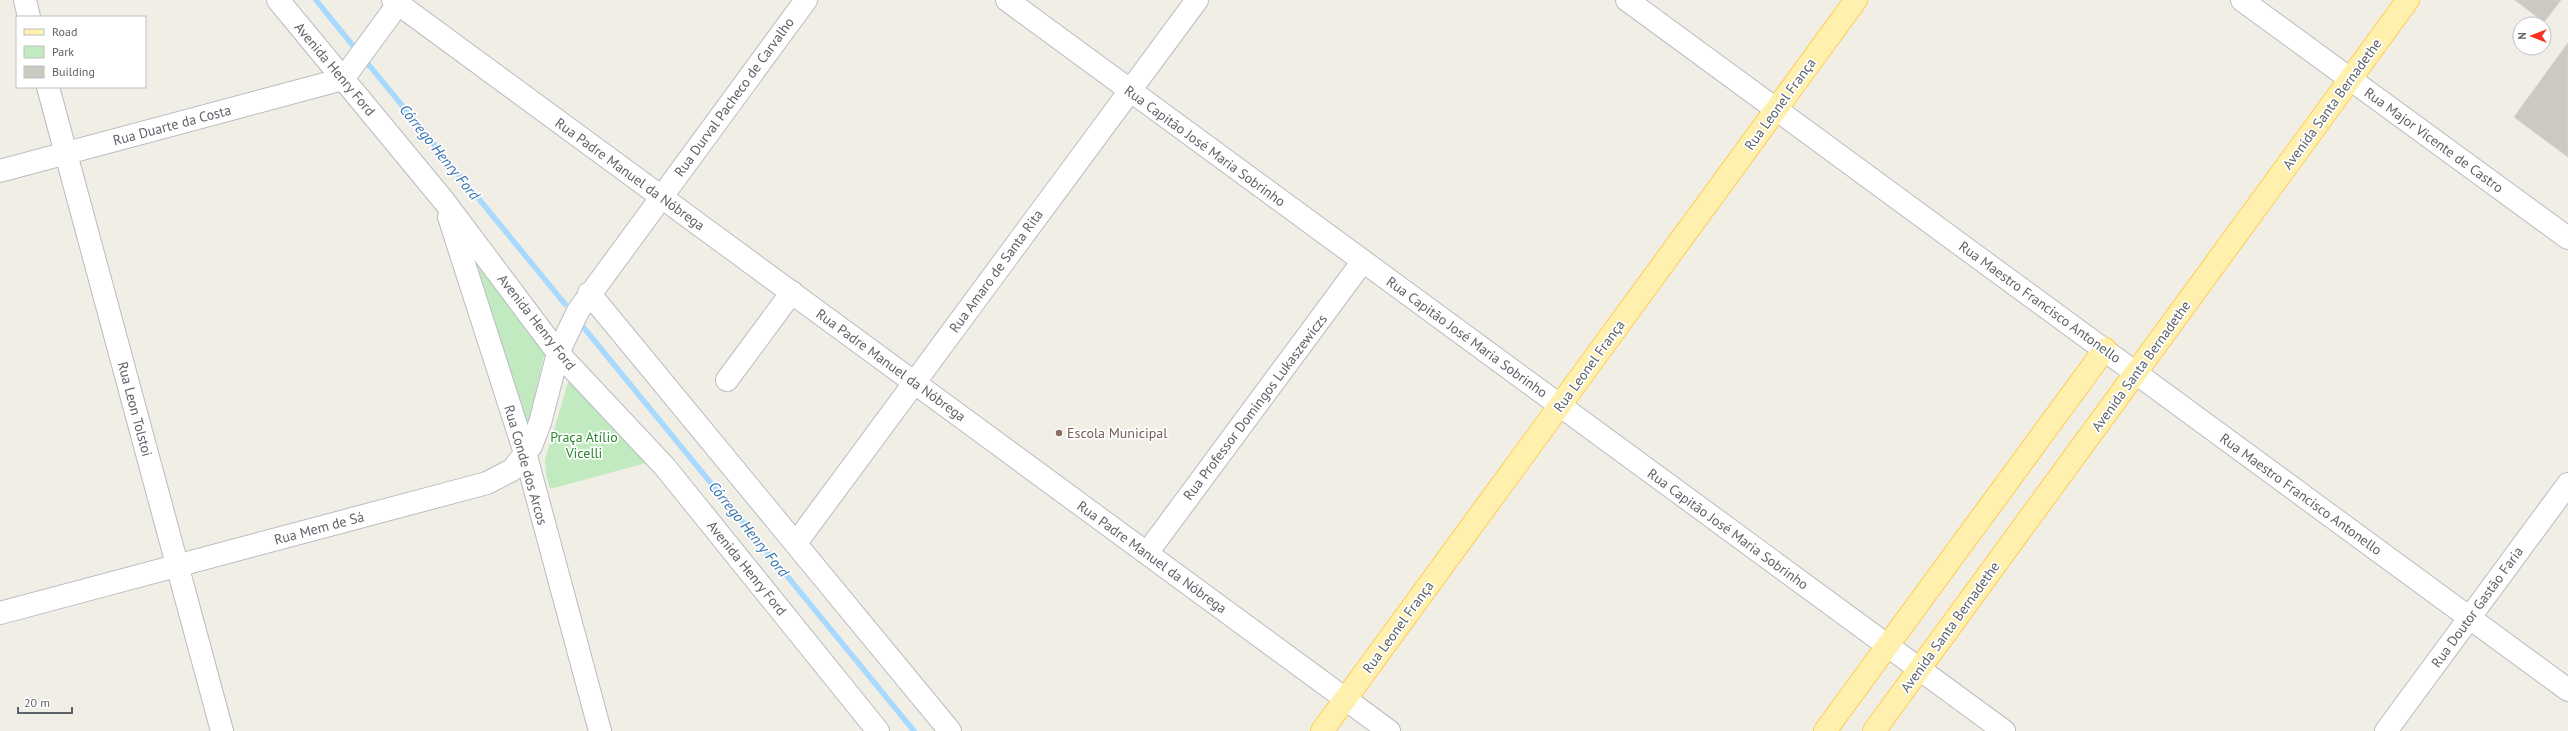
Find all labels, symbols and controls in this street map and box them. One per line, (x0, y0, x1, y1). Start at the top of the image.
street label: Rua Durval Pacheco de Carvalho (670, 14, 798, 180)
legend (16, 16, 146, 88)
north arrow (2512, 16, 2552, 56)
street label: Avenida Henry Ford (291, 18, 379, 120)
text: Road (52, 24, 77, 39)
text: N (2515, 32, 2529, 40)
street label: Avenida Santa Bernadethe (2278, 35, 2386, 173)
text: Park (52, 44, 74, 59)
street label: Rua Leonel França (1740, 54, 1820, 154)
text: Building (52, 64, 95, 79)
street label: Rua Capitão José Maria Sobrinho (1121, 81, 1289, 211)
street label: Rua Major Vicente de Castro (2361, 83, 2507, 197)
water label: Córrego Henry Ford (396, 100, 485, 204)
street label: Rua Duarte da Costa (111, 101, 233, 149)
street label: Rua Padre Manuel da Nóbrega (552, 114, 708, 234)
street label: Rua Amaro de Santa Rita (945, 206, 1047, 336)
street label: Rua Maestro Francisco Antonello (1955, 237, 2125, 367)
street label: Avenida Henry Ford (494, 270, 580, 374)
street label: Rua Capitão José Maria Sobrinho (1383, 272, 1551, 402)
street label: Avenida Santa Bernadethe (2087, 297, 2195, 435)
street label: Rua Padre Manuel da Nóbrega (813, 305, 969, 425)
street label: Rua Professor Domingos Lukaszewiczs (1179, 310, 1331, 504)
street label: Rua Leonel França (1549, 316, 1629, 416)
street label: Rua Leon Tolstoi (114, 360, 156, 458)
street label: Rua Conde dos Arcos (500, 403, 552, 527)
place label: Escola Municipal (1067, 424, 1167, 442)
park label: Praça Atílio Vicelli (550, 428, 618, 462)
marker: Escola Municipal (1054, 428, 1064, 438)
street label: Rua Maestro Francisco Antonello (2216, 429, 2386, 559)
street label: Rua Capitão José Maria Sobrinho (1644, 464, 1812, 594)
water label: Córrego Henry Ford (705, 477, 794, 581)
street label: Rua Padre Manuel da Nóbrega (1074, 497, 1230, 617)
street label: Rua Mem de Sá (272, 507, 366, 549)
street label: Avenida Henry Ford (703, 517, 791, 619)
street label: Rua Doutor Gastão Faria (2427, 543, 2527, 671)
street label: Avenida Santa Bernadethe (1896, 558, 2004, 696)
street label: Rua Leonel França (1358, 577, 1438, 677)
scale bar (18, 689, 72, 715)
text: 20 m (24, 695, 50, 710)

